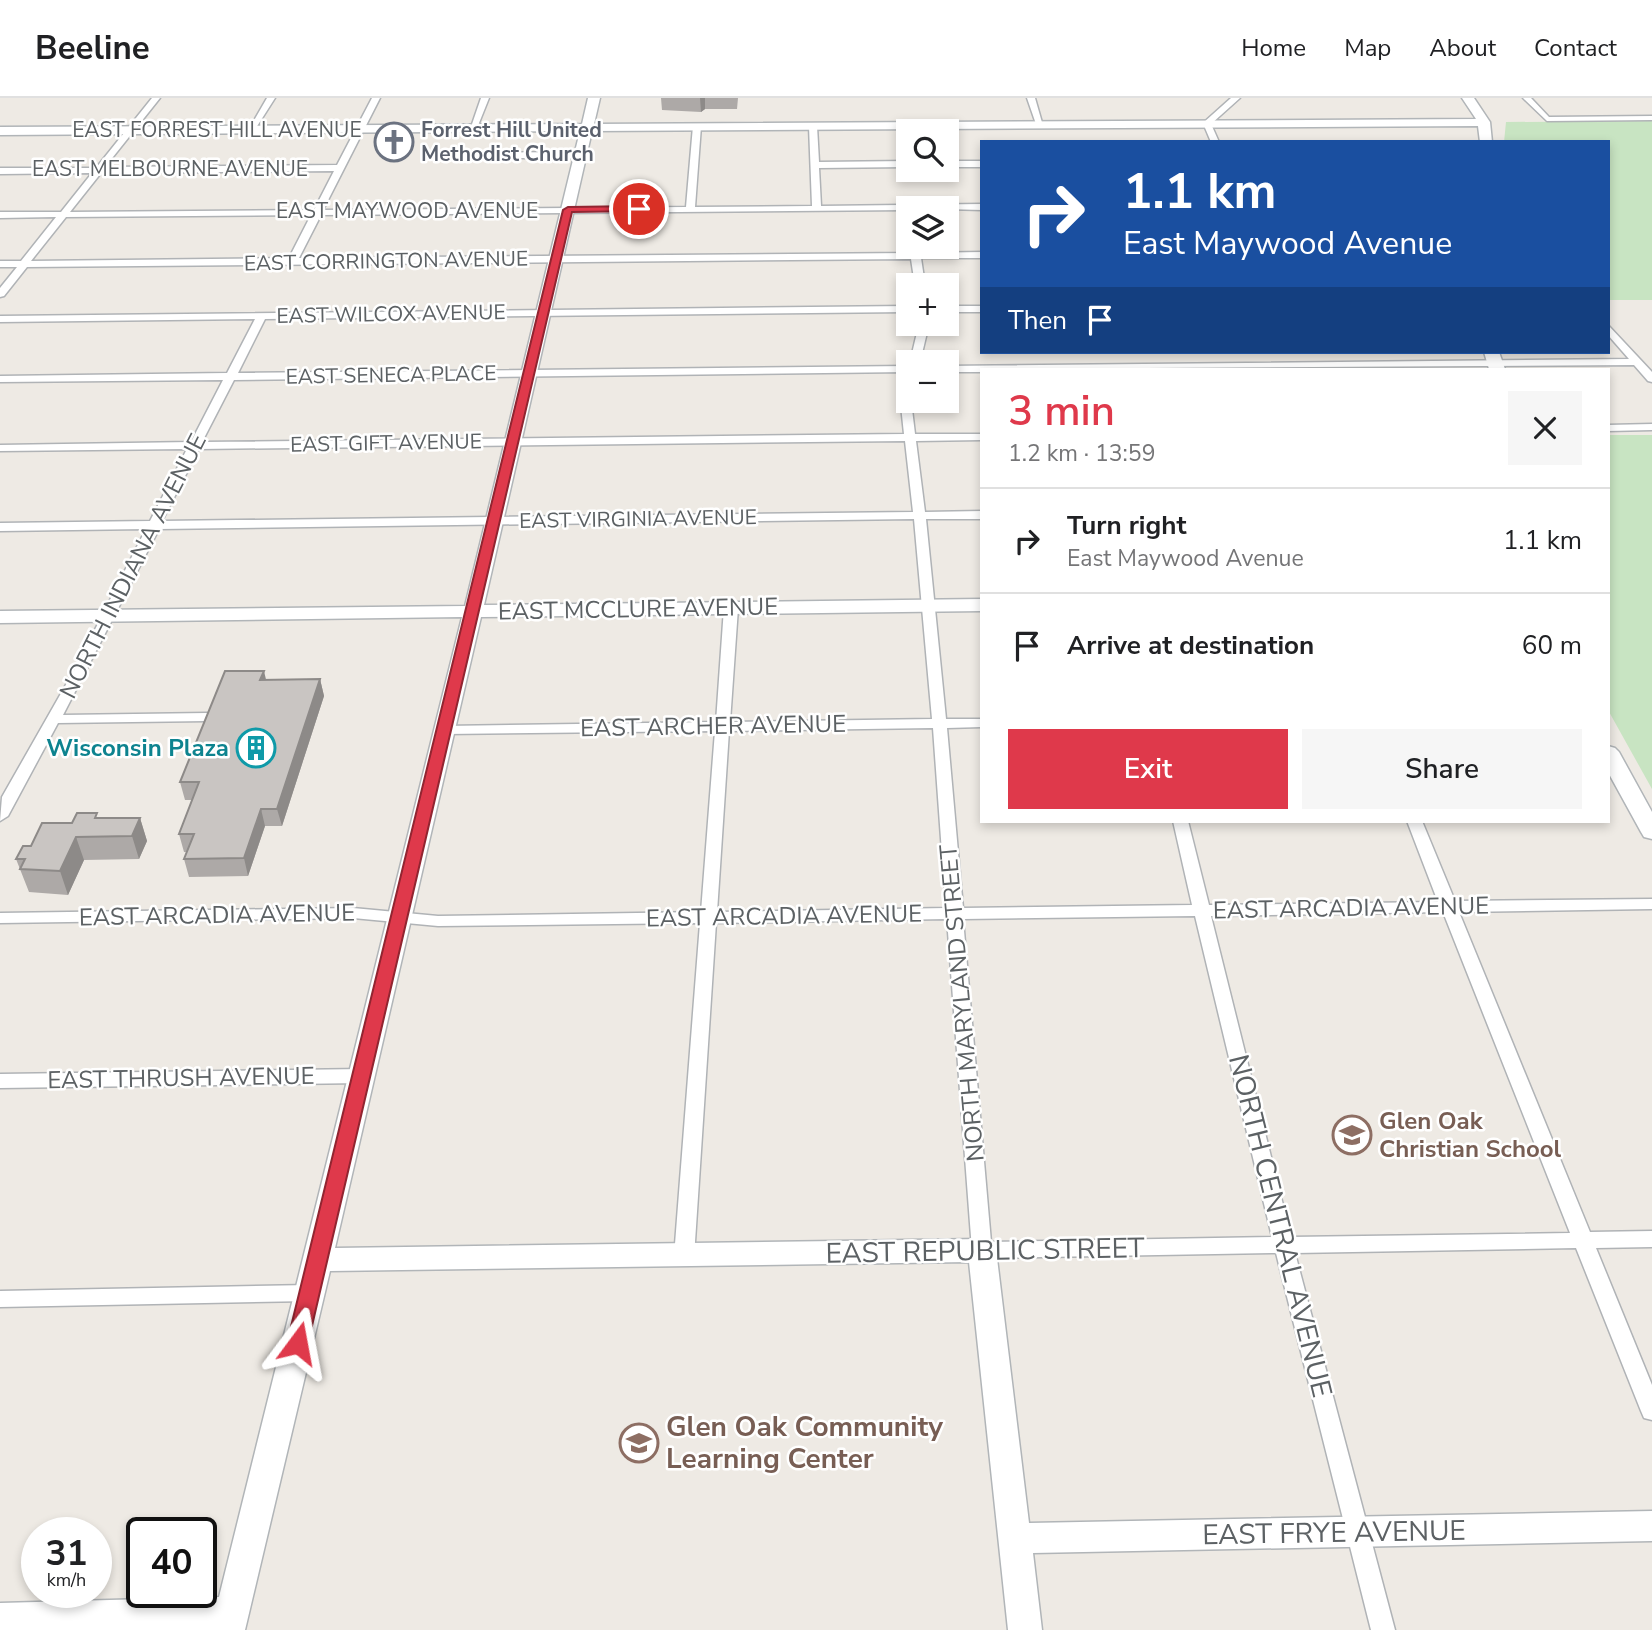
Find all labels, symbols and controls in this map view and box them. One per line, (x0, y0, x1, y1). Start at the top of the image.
text: Beeline (35, 26, 150, 71)
text: Home (1241, 32, 1306, 64)
text: Map (1344, 32, 1391, 64)
text: About (1429, 32, 1496, 64)
text: Contact (1534, 32, 1617, 64)
street label: EAST FORREST HILL AVENUE (72, 116, 362, 144)
place label: Forrest Hill United Methodist Church (421, 116, 602, 168)
map controls (896, 119, 959, 413)
button: search (896, 119, 959, 182)
church icon: Forrest Hill United Methodist Church (373, 121, 415, 163)
street label: EAST MELBOURNE AVENUE (32, 155, 308, 183)
text: 1.1 km (1123, 158, 1276, 225)
icon: right (1008, 168, 1099, 259)
pin (609, 179, 669, 239)
icon: arrive (620, 190, 658, 228)
button: layers (896, 196, 959, 259)
street label: EAST MAYWOOD AVENUE (276, 197, 538, 225)
text: East Maywood Avenue (1123, 222, 1452, 265)
street label: EAST CORRINGTON AVENUE (244, 245, 528, 277)
button: + (896, 273, 959, 336)
street label: EAST WILCOX AVENUE (276, 298, 506, 330)
icon: arrive (1081, 301, 1119, 339)
text: Then (1008, 303, 1067, 338)
button: − (896, 350, 959, 413)
street label: EAST SENECA PLACE (285, 359, 497, 391)
text: 3 min (1008, 383, 1115, 440)
button: close (1508, 391, 1582, 465)
street label: EAST GIFT AVENUE (290, 427, 482, 459)
street label: NORTH INDIANA AVENUE (52, 428, 214, 704)
text: 1.2 km · 13:59 (1008, 438, 1155, 469)
street label: EAST VIRGINIA AVENUE (519, 503, 757, 535)
text: Turn right (1067, 508, 1186, 543)
icon: right (1008, 522, 1046, 560)
text: 1.1 km (1503, 523, 1582, 558)
text: East Maywood Avenue (1067, 543, 1304, 574)
street label: EAST MCCLURE AVENUE (498, 591, 778, 627)
icon: arrive (1008, 627, 1046, 665)
text: Arrive at destination (1067, 628, 1314, 663)
text: 60 m (1522, 628, 1582, 663)
street label: EAST ARCHER AVENUE (580, 708, 846, 744)
building icon: Wisconsin Plaza (235, 727, 277, 769)
button: Exit (1008, 729, 1288, 809)
button: Share (1302, 729, 1582, 809)
place label: Wisconsin Plaza (46, 732, 229, 764)
street label: NORTH MARYLAND STREET (932, 843, 992, 1163)
street label: EAST ARCADIA AVENUE (1213, 890, 1489, 926)
street label: EAST ARCADIA AVENUE (79, 897, 355, 933)
street label: EAST ARCADIA AVENUE (646, 898, 922, 934)
street label: NORTH CENTRAL AVENUE (1219, 1051, 1341, 1401)
street label: EAST THRUSH AVENUE (47, 1060, 315, 1096)
place label: Glen Oak Christian School (1379, 1105, 1562, 1165)
school or university icon: Glen Oak Christian School (1331, 1114, 1373, 1156)
street label: EAST REPUBLIC STREET (825, 1229, 1145, 1273)
position arrow (261, 1306, 335, 1380)
place label: Glen Oak Community Learning Center (666, 1408, 943, 1478)
school or university icon: Glen Oak Community Learning Center (618, 1422, 660, 1464)
street label: EAST FRYE AVENUE (1202, 1512, 1466, 1554)
speed limit sign: 40 (126, 1517, 217, 1608)
text: 31 (45, 1530, 88, 1577)
text: km/h (47, 1568, 86, 1592)

